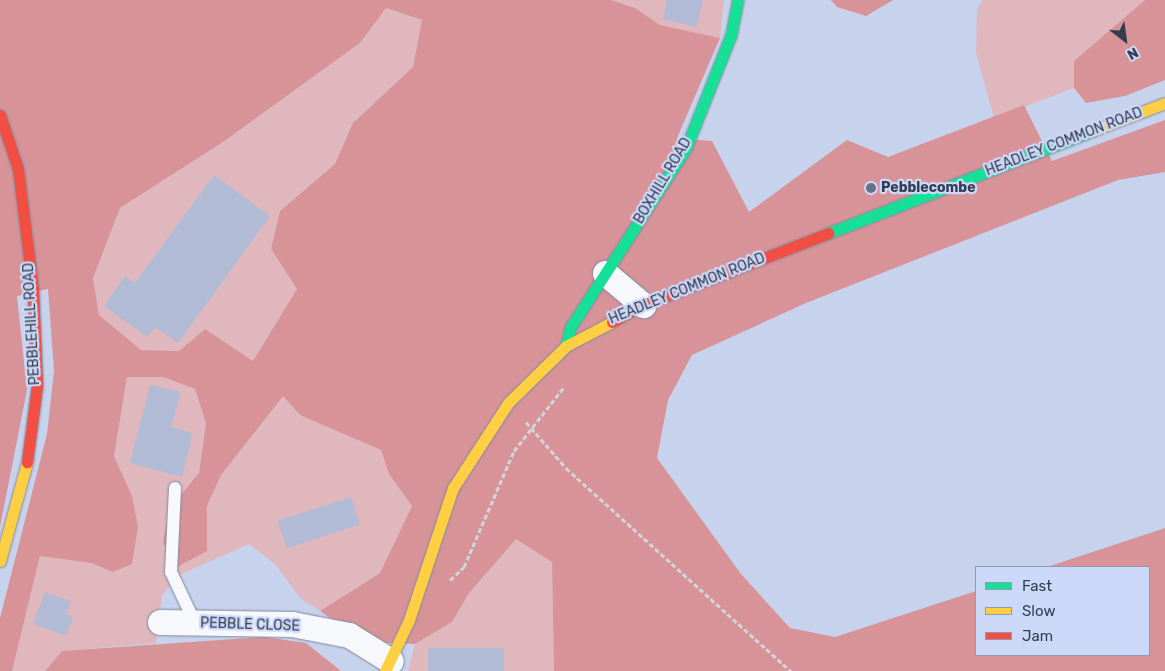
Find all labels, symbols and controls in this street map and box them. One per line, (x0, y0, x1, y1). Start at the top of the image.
north arrow (1100, 15, 1150, 65)
text: N (1124, 44, 1141, 63)
street label: HEADLEY COMMON ROAD (983, 104, 1145, 180)
street label: BOXHILL ROAD (631, 135, 695, 227)
place label: Pebblecombe (881, 180, 975, 196)
marker: Pebblecombe (865, 182, 877, 194)
street label: HEADLEY COMMON ROAD (606, 250, 768, 328)
street label: PEBBLEHILL ROAD (20, 262, 44, 386)
legend (975, 566, 1150, 656)
text: Fast (1022, 577, 1052, 595)
text: Slow (1022, 602, 1055, 620)
street label: PEBBLE CLOSE (200, 615, 300, 635)
text: Jam (1022, 627, 1053, 645)

